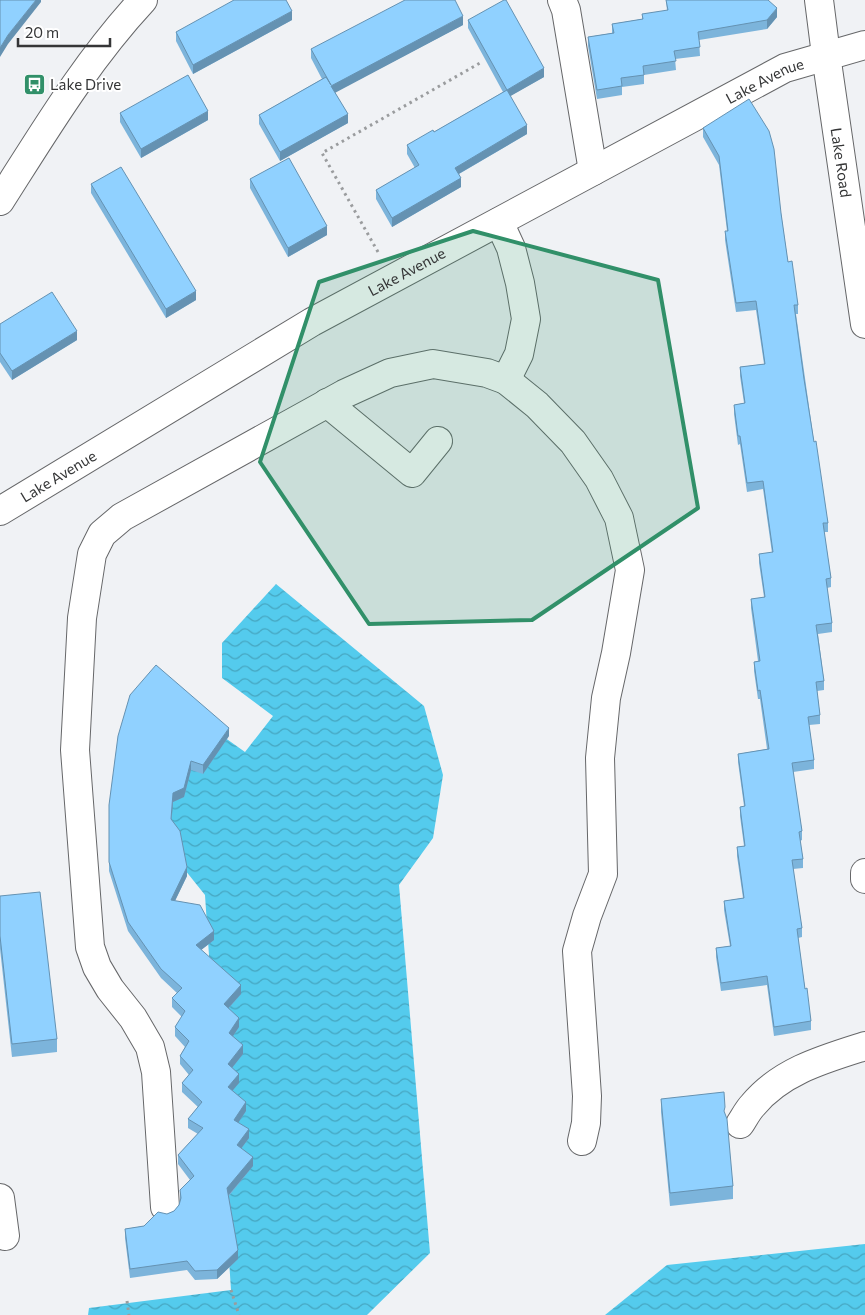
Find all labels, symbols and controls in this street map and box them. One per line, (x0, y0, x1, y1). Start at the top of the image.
scale bar (18, 15, 110, 47)
text: 20 m (25, 23, 59, 41)
street label: Lake Avenue (722, 54, 806, 107)
bus stop icon: Lake Drive (22, 72, 46, 96)
place label: Lake Drive (50, 75, 121, 93)
street label: Lake Road (828, 126, 856, 198)
street label: Lake Avenue (365, 243, 448, 299)
street label: Lake Avenue (17, 446, 99, 506)

